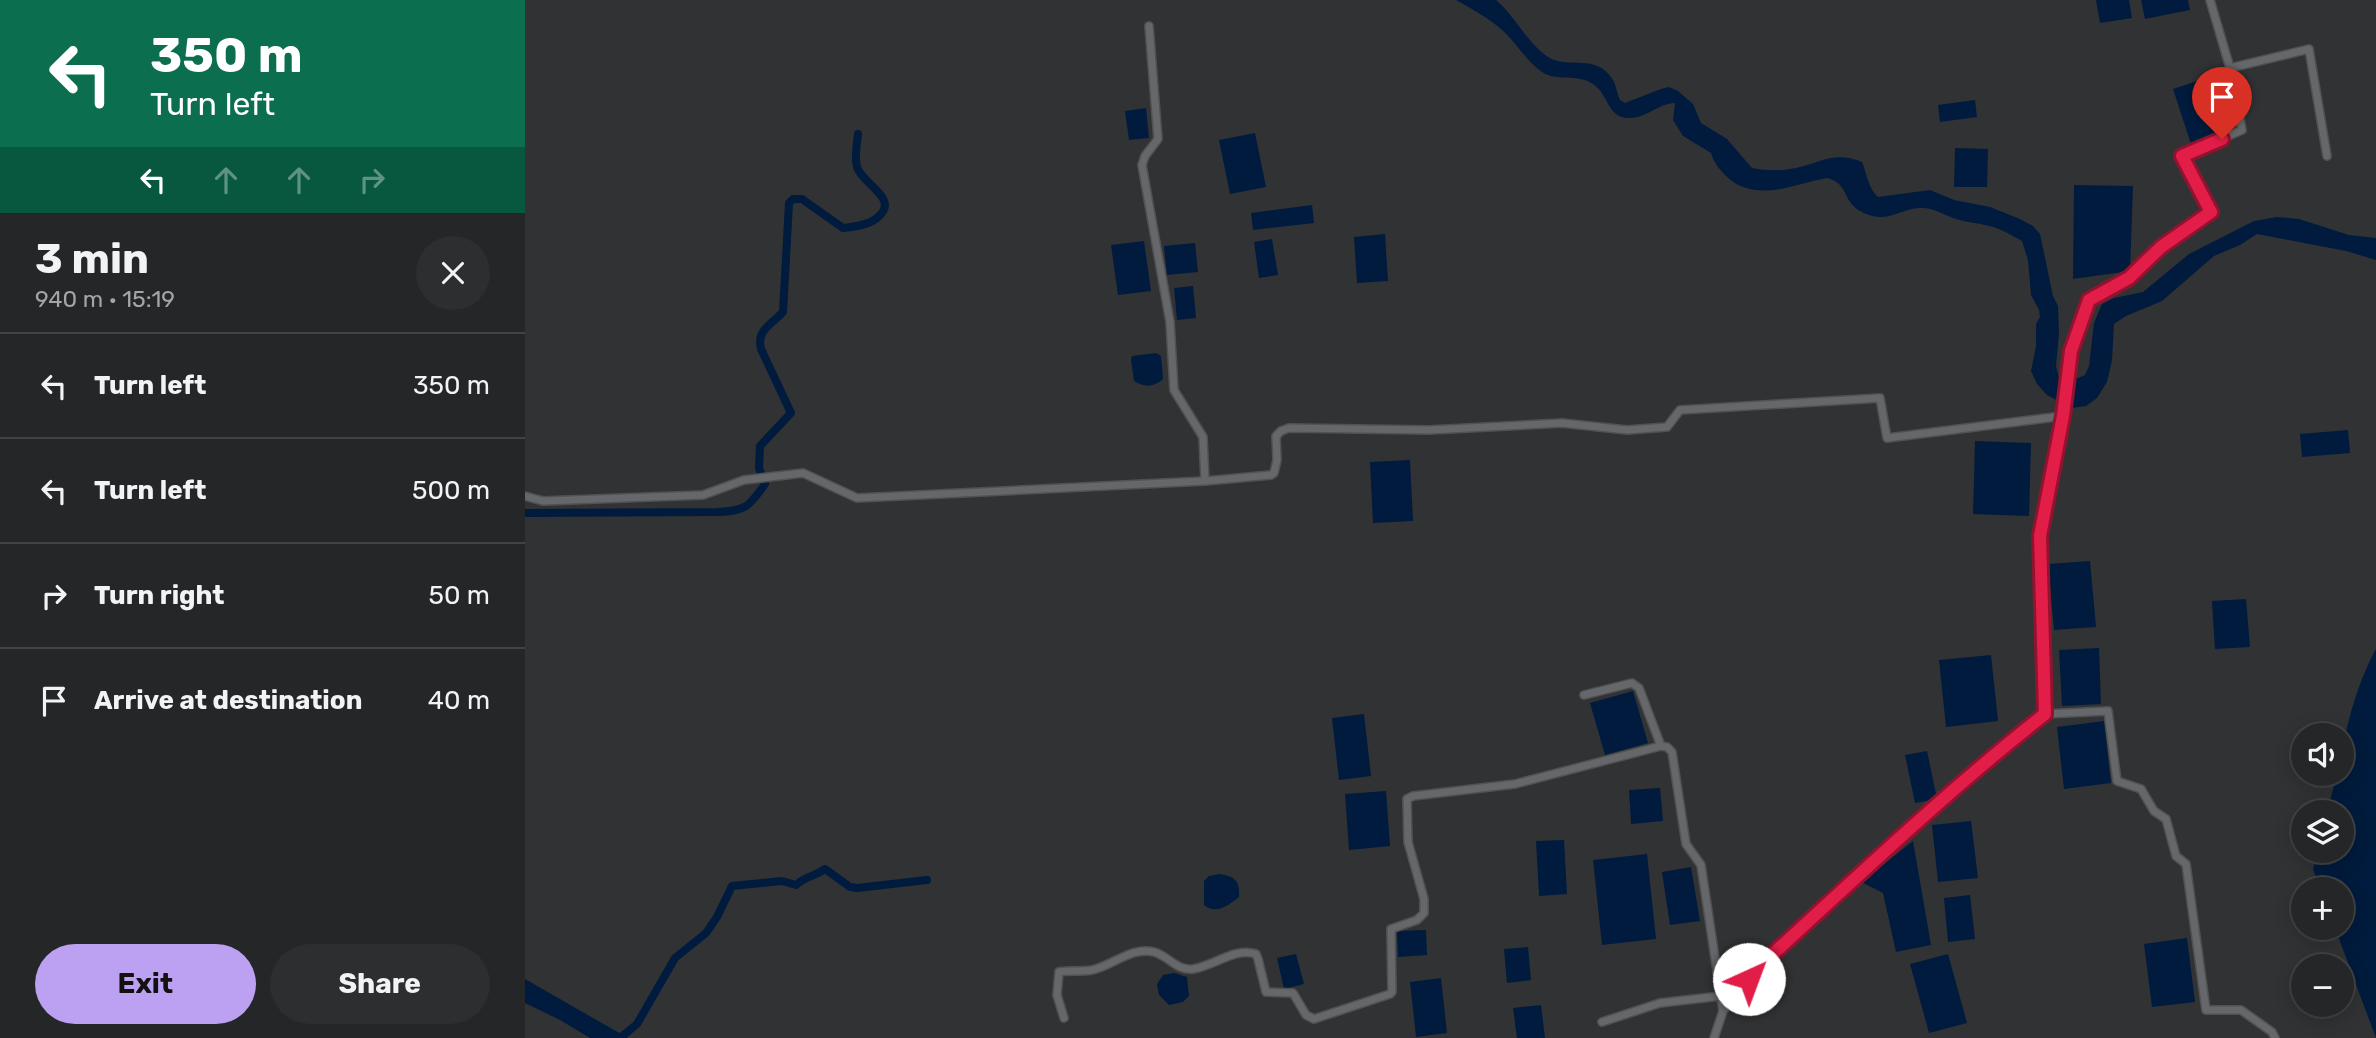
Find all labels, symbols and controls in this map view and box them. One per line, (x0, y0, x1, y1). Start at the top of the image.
text: 350 m (150, 26, 303, 84)
icon: left (35, 28, 126, 119)
pin (2192, 67, 2252, 139)
icon: arrive (2203, 78, 2241, 116)
text: Turn left (150, 85, 275, 123)
icon: left (134, 161, 172, 199)
icon: ahead (207, 161, 245, 199)
icon: ahead (280, 161, 318, 199)
icon: right (353, 161, 391, 199)
text: 3 min (35, 234, 149, 284)
button: close (416, 236, 490, 310)
text: 940 m · 15:19 (35, 285, 175, 313)
icon: left (35, 367, 73, 405)
text: Turn left (94, 370, 206, 401)
text: 350 m (413, 370, 490, 401)
icon: left (35, 472, 73, 510)
text: Turn left (94, 475, 206, 506)
text: 500 m (412, 475, 490, 506)
icon: right (35, 577, 73, 615)
text: Turn right (94, 580, 224, 611)
text: 50 m (429, 580, 490, 611)
icon: arrive (35, 682, 73, 720)
text: Arrive at destination (94, 685, 362, 716)
text: 40 m (428, 685, 490, 716)
map controls (2291, 723, 2354, 1017)
button: sound (2291, 723, 2354, 786)
button: layers (2291, 800, 2354, 863)
button: + (2291, 877, 2354, 940)
position arrow (1712, 942, 1786, 1016)
button: Exit (35, 944, 256, 1024)
button: Share (270, 944, 490, 1024)
button: − (2291, 954, 2354, 1017)

